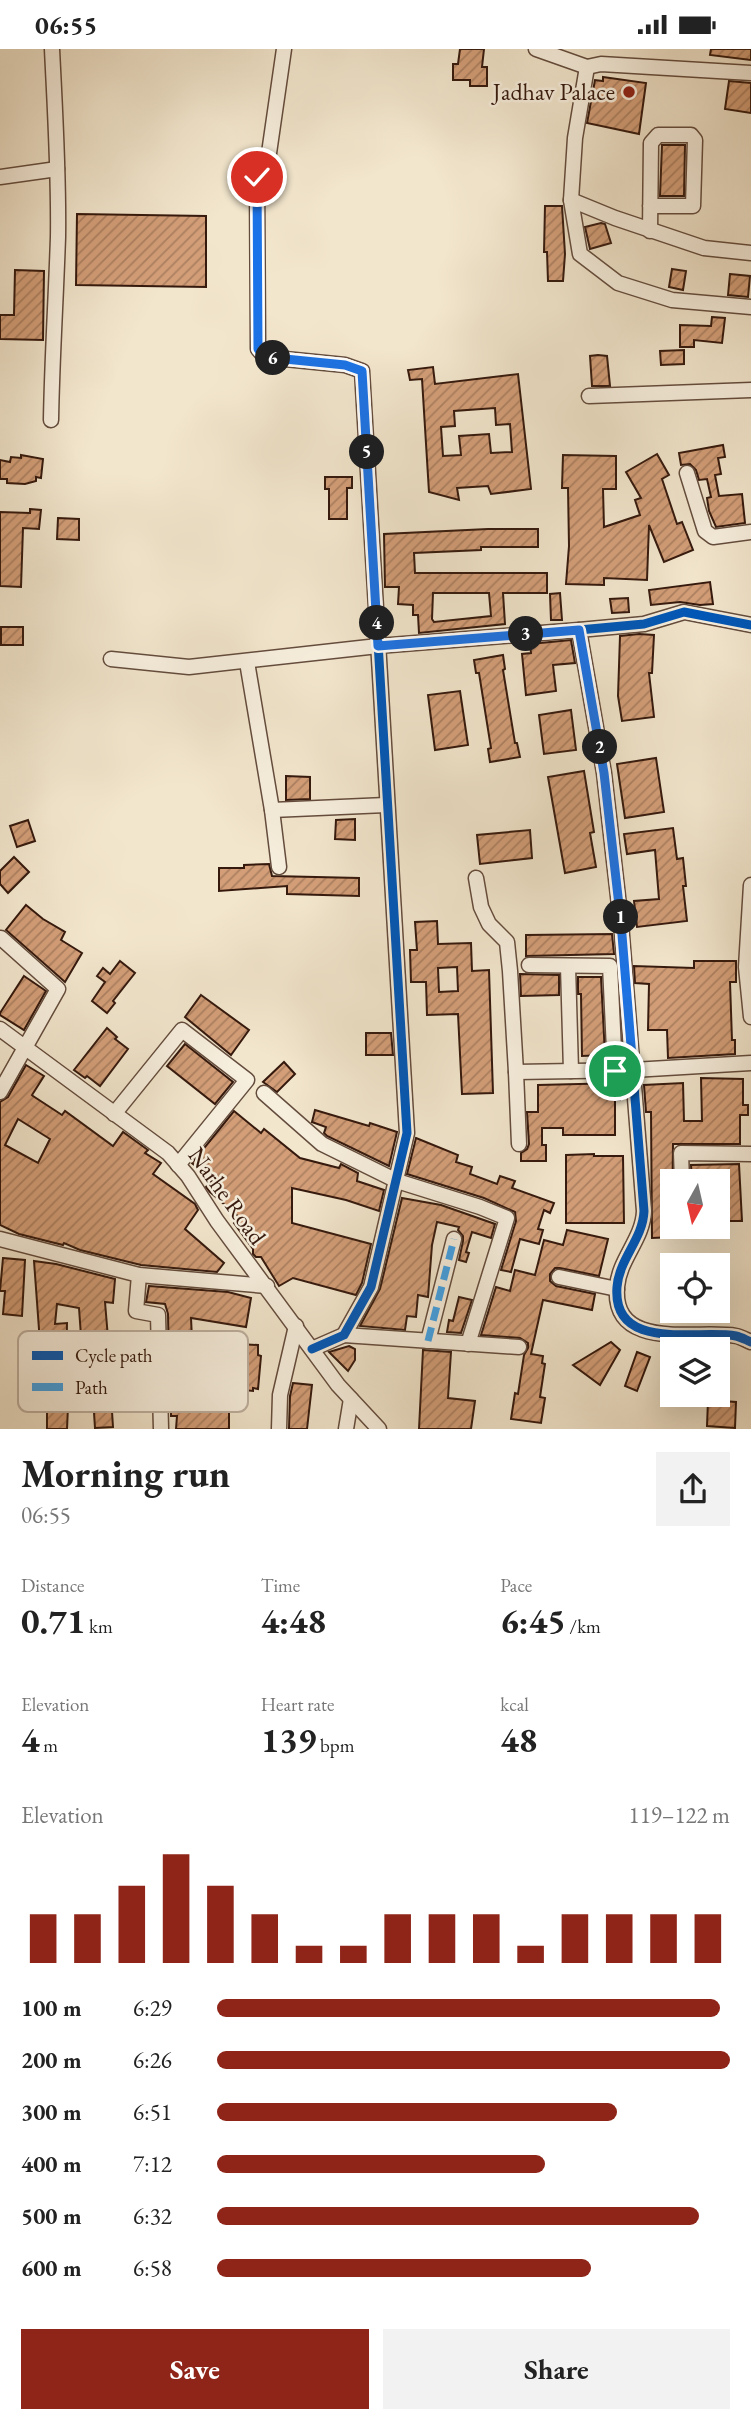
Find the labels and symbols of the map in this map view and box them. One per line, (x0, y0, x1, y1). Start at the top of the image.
place label: Jadhav Palace (491, 76, 615, 107)
marker: Jadhav Palace (621, 84, 637, 100)
pin (227, 147, 287, 207)
pin: 6 (256, 341, 290, 375)
pin: 5 (350, 435, 384, 469)
pin: 4 (360, 605, 394, 641)
pin: 3 (508, 617, 544, 651)
pin: 2 (582, 729, 618, 765)
pin: 1 (604, 899, 638, 935)
pin (585, 1041, 645, 1101)
street label: Narhe Road (182, 1141, 274, 1251)
north arrow (660, 1169, 730, 1239)
legend (18, 1331, 248, 1412)
text: Cycle path (75, 1343, 153, 1368)
text: Path (75, 1375, 108, 1400)

